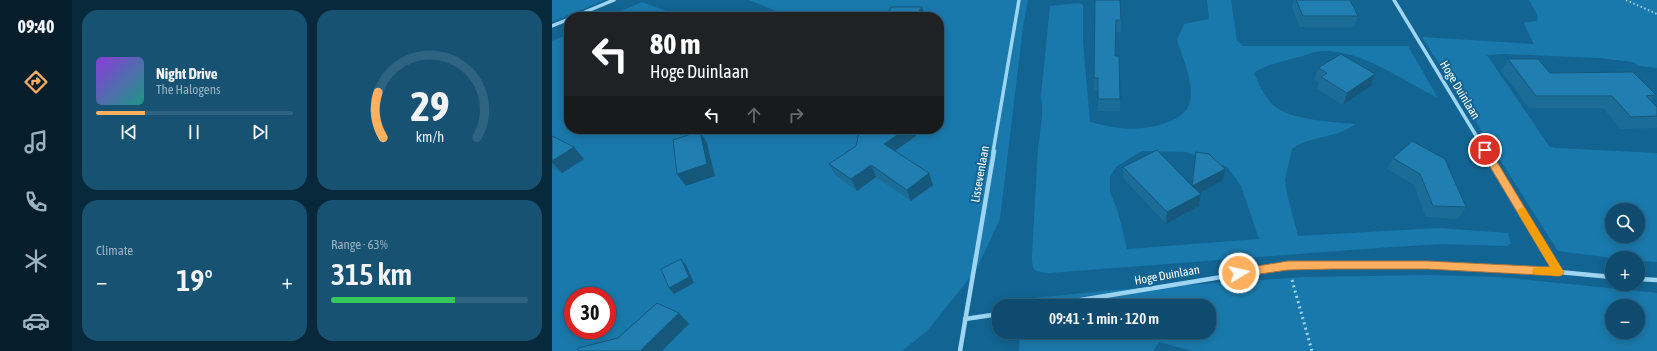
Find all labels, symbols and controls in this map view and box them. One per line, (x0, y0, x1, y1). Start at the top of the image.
text: 09:40 (17, 16, 55, 37)
icon: left (584, 28, 636, 80)
text: 80 m (650, 28, 700, 60)
street label: Hoge Duinlaan (1437, 58, 1483, 122)
text: Hoge Duinlaan (650, 61, 749, 82)
text: Night Drive (156, 65, 218, 82)
icon: directions (22, 68, 50, 96)
text: The Halogens (156, 82, 221, 97)
text: 29 (410, 82, 449, 130)
icon: left (701, 104, 723, 126)
icon: ahead (743, 104, 765, 126)
icon: right (785, 104, 807, 126)
icon: previous (118, 121, 140, 143)
icon: pause (183, 121, 205, 143)
icon: next (249, 121, 271, 143)
icon: music (22, 128, 50, 156)
text: km/h (415, 128, 444, 144)
pin (1468, 133, 1502, 167)
icon: arrive (1474, 139, 1496, 161)
street label: Lissevenlaan (968, 144, 992, 204)
icon: phone (22, 188, 50, 216)
map controls (1605, 203, 1645, 339)
button: search (1605, 203, 1645, 243)
text: Range · 63% (331, 237, 388, 252)
text: Climate (96, 243, 133, 258)
icon: climate (22, 247, 50, 275)
button: + (1605, 251, 1645, 291)
position arrow (1218, 252, 1260, 294)
text: 315 km (331, 257, 412, 291)
street label: Hoge Duinlaan (1133, 262, 1201, 288)
text: 19° (176, 263, 213, 297)
text: − (96, 268, 107, 294)
text: + (282, 268, 293, 294)
speed limit sign: 30 (564, 287, 616, 339)
button: − (1605, 299, 1645, 339)
icon: car (22, 307, 50, 335)
text: 09:41 · 1 min · 120 m (1049, 310, 1159, 327)

